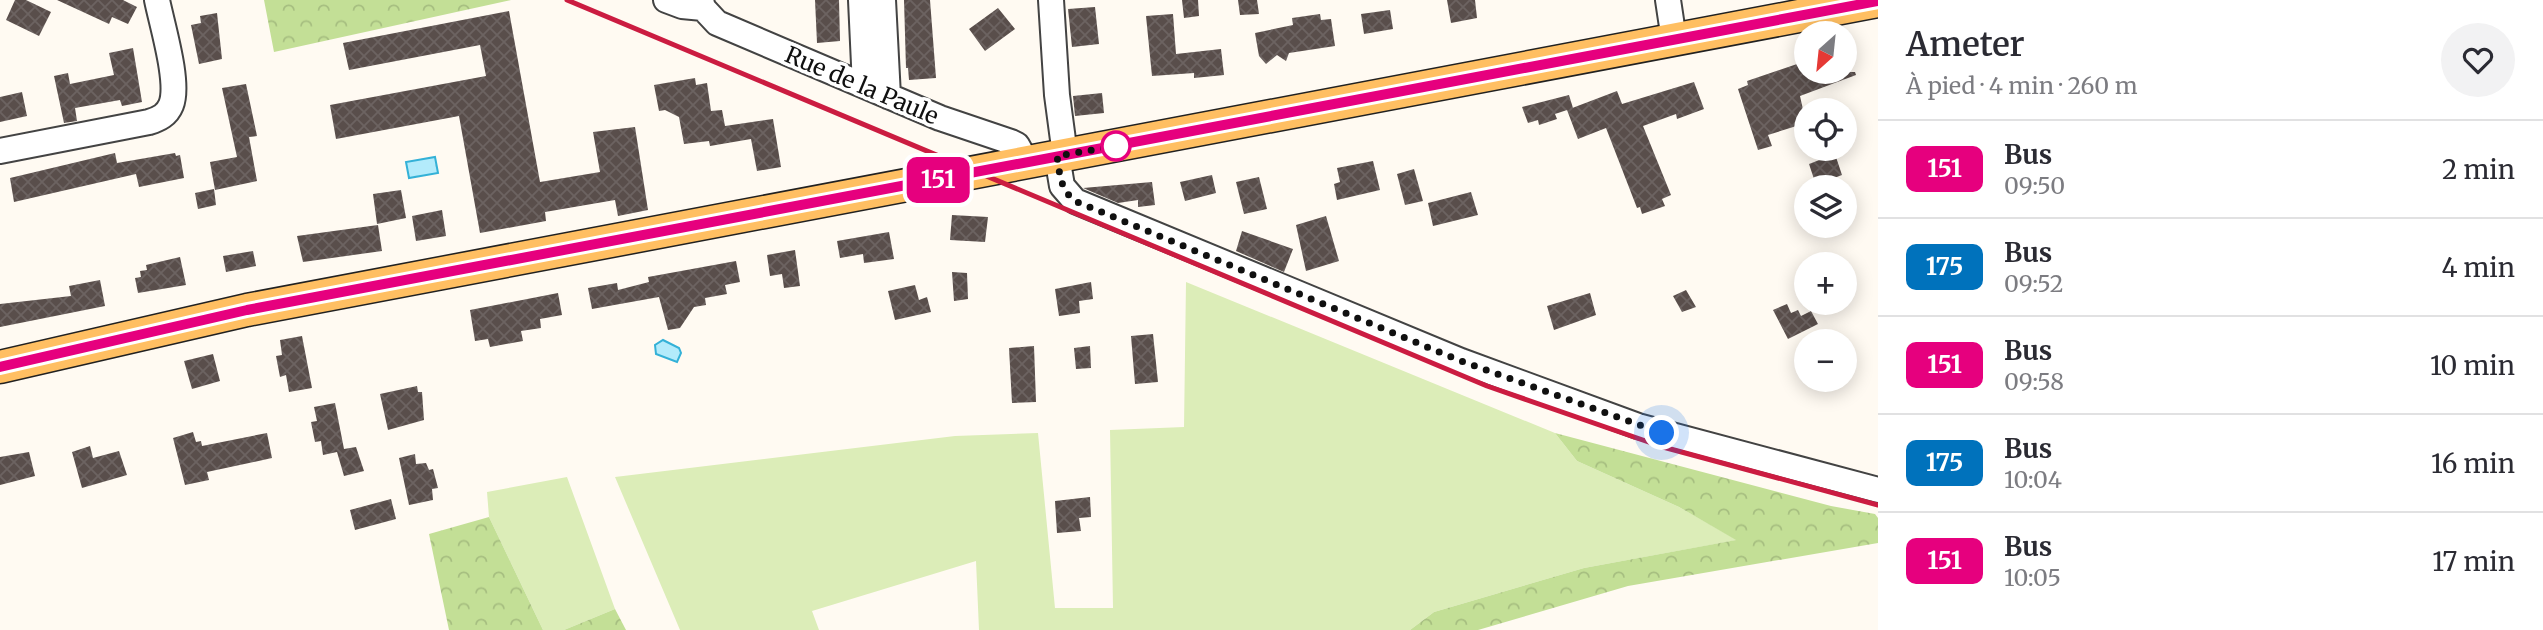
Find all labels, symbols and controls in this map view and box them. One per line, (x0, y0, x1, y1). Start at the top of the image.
north arrow (1794, 21, 1857, 84)
map controls (1794, 21, 1857, 392)
button: heart (2441, 23, 2515, 97)
text: Ameter (1906, 24, 2025, 65)
street label: Rue de la Paule (781, 40, 943, 130)
text: À pied · 4 min · 260 m (1906, 71, 2137, 100)
button: locate (1794, 98, 1857, 161)
unlabelled marker (1101, 131, 1131, 161)
text: Bus (2004, 138, 2052, 171)
text: 151 (1927, 153, 1962, 184)
text: 2 min (2442, 153, 2515, 186)
line badge: 151 (898, 157, 978, 203)
text: 151 (921, 164, 955, 195)
text: 09:50 (2004, 171, 2065, 200)
button: layers (1794, 175, 1857, 238)
text: Bus (2004, 236, 2052, 269)
text: 175 (1926, 251, 1963, 282)
text: 4 min (2441, 251, 2515, 284)
button: + (1794, 252, 1857, 315)
text: 09:52 (2004, 269, 2063, 298)
button: − (1794, 329, 1857, 392)
text: Bus (2004, 334, 2052, 367)
text: 151 (1927, 349, 1962, 380)
text: 10 min (2430, 349, 2515, 382)
text: 09:58 (2004, 367, 2064, 396)
your location (1644, 415, 1679, 450)
text: Bus (2004, 432, 2052, 465)
text: 175 (1926, 447, 1963, 478)
text: 16 min (2431, 447, 2515, 480)
text: 10:04 (2004, 465, 2062, 494)
text: Bus (2004, 530, 2052, 563)
text: 151 (1927, 545, 1962, 576)
text: 17 min (2432, 545, 2515, 578)
text: 10:05 (2004, 563, 2061, 592)

